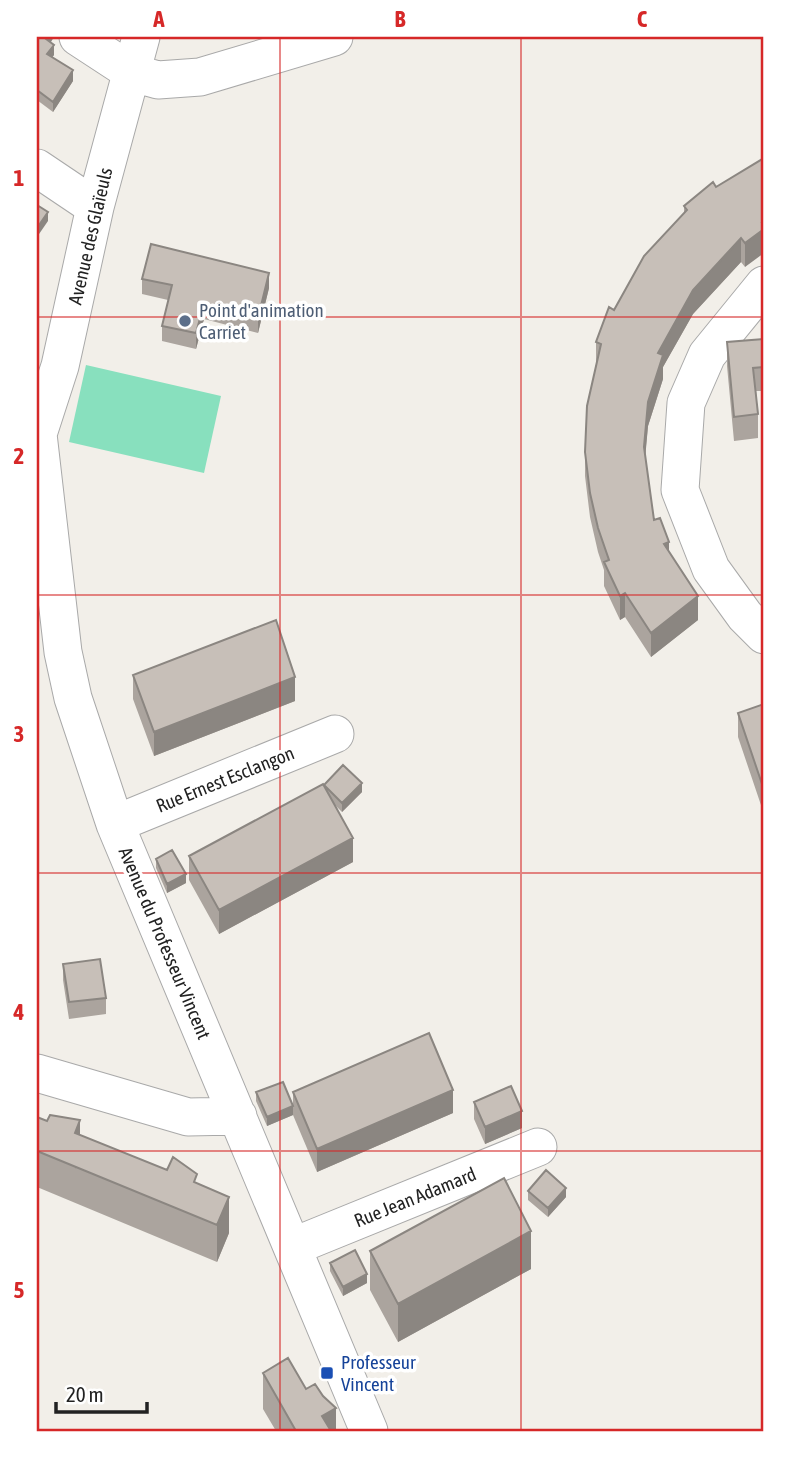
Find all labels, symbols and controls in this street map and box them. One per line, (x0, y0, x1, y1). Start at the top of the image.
text: A (152, 6, 165, 32)
text: B (395, 6, 406, 32)
text: C (637, 6, 648, 32)
text: 1 (14, 165, 25, 191)
street label: Avenue des Glaïeuls (64, 165, 117, 307)
place label: Point d'animation Carriet (199, 299, 324, 343)
marker: Point d'animation Carriet (177, 313, 193, 329)
text: 2 (14, 443, 24, 469)
text: 3 (14, 721, 24, 747)
street label: Rue Ernest Esclangon (153, 741, 297, 817)
street label: Avenue du Professeur Vincent (115, 844, 215, 1042)
text: 4 (13, 999, 25, 1025)
street label: Rue Jean Adamard (351, 1163, 479, 1231)
text: 5 (14, 1277, 25, 1303)
place label: Professeur Vincent (341, 1351, 416, 1395)
marker: Professeur Vincent (319, 1365, 335, 1381)
scale bar (56, 1370, 147, 1414)
text: 20 m (66, 1382, 104, 1406)

